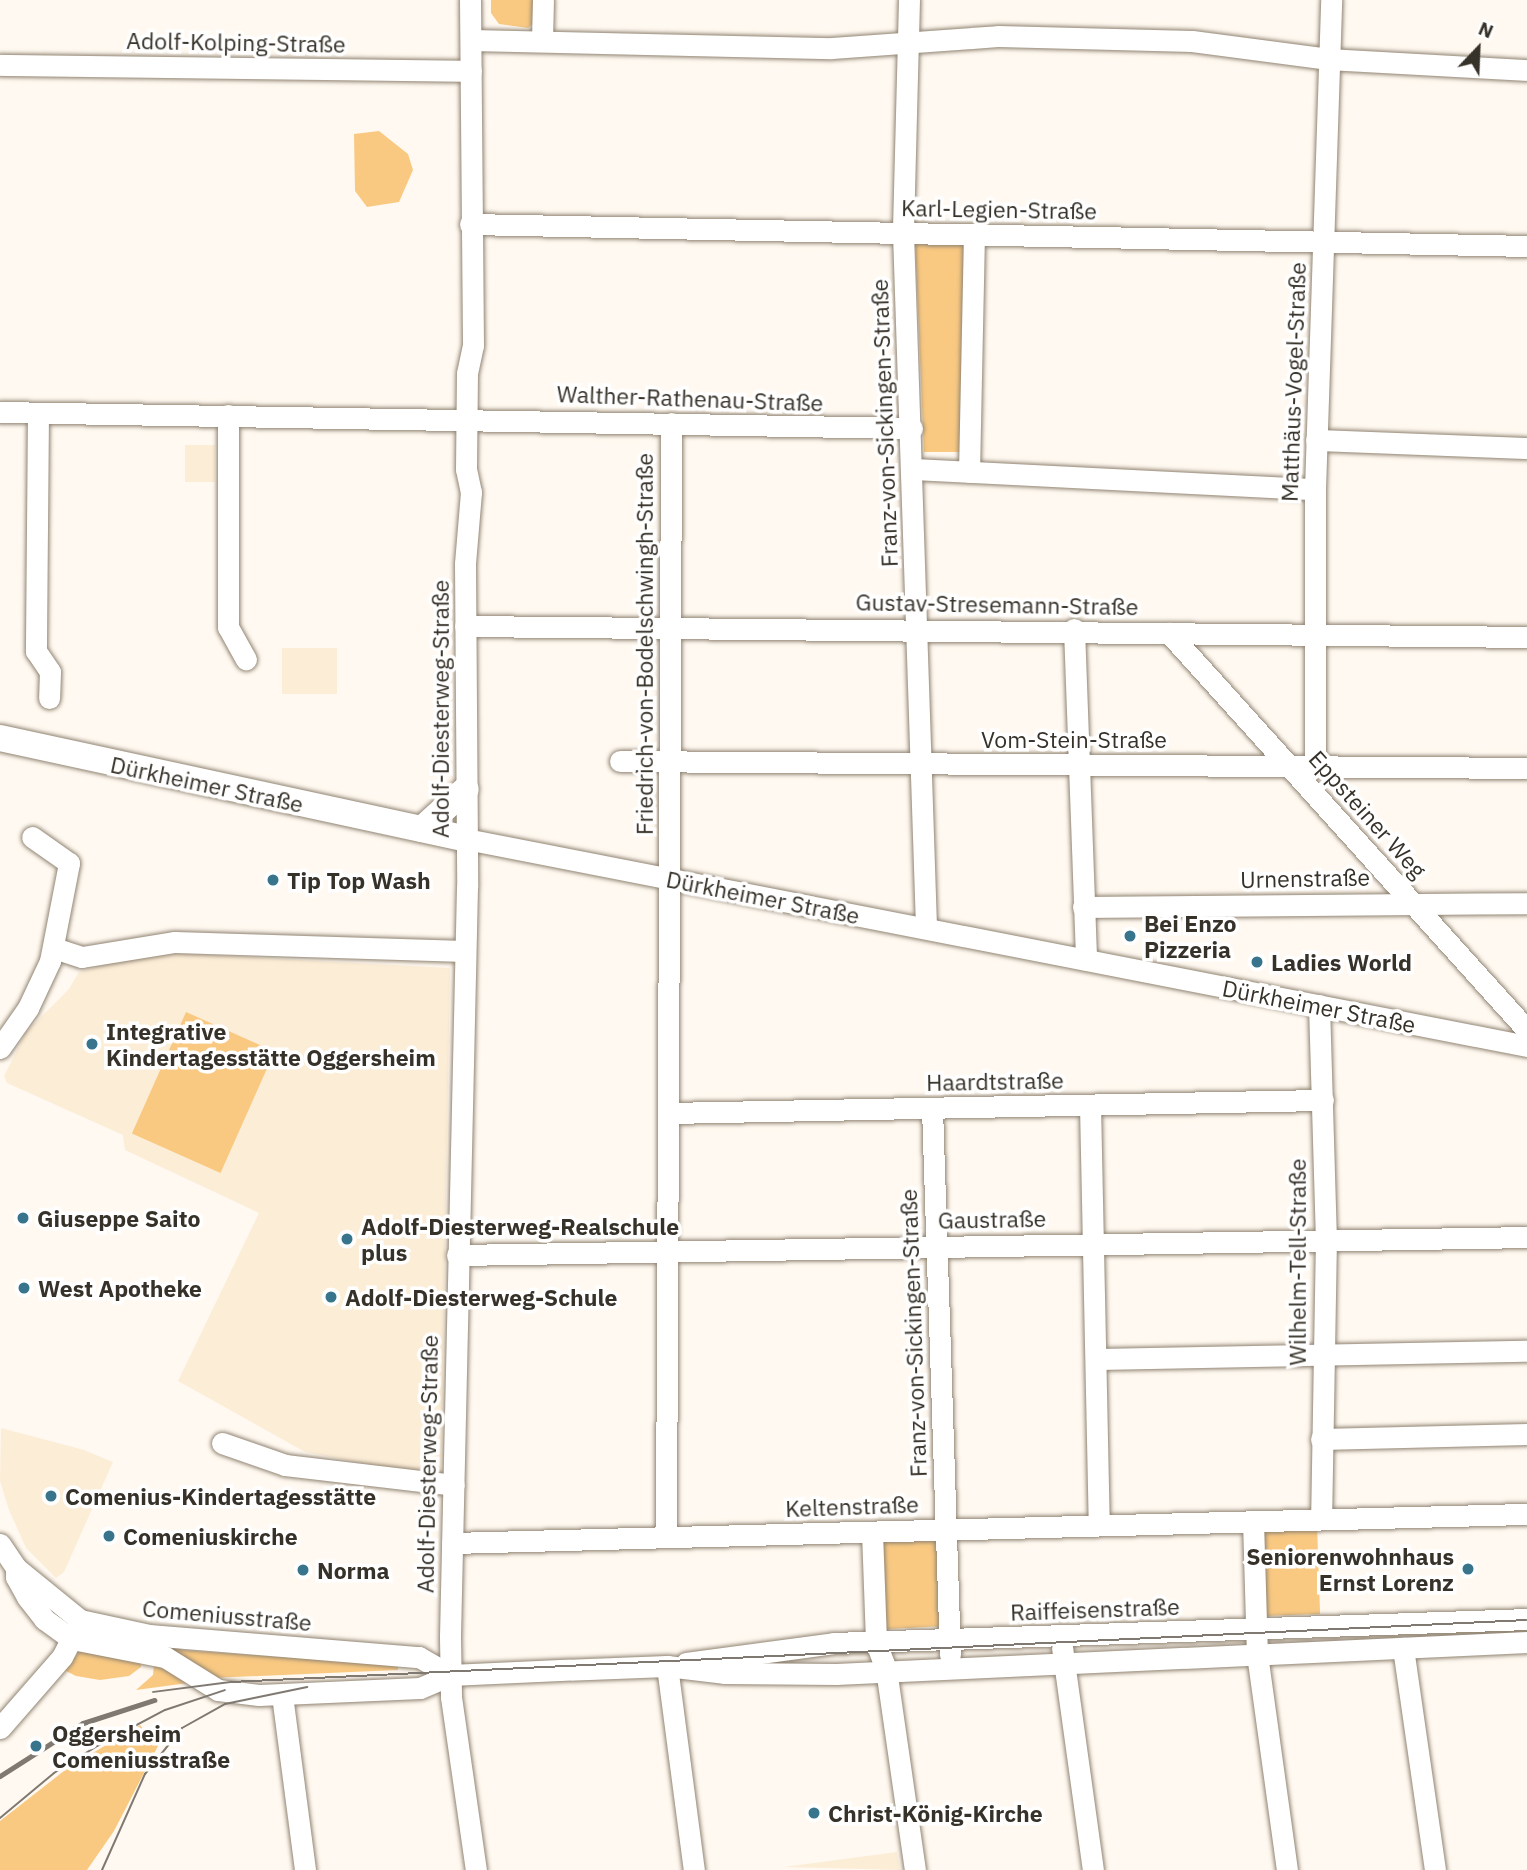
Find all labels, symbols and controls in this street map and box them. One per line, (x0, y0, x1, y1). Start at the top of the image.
north arrow (1443, 14, 1513, 84)
text: N (1475, 16, 1497, 43)
street label: Adolf-Kolping-Straße (126, 26, 346, 58)
street label: Karl-Legien-Straße (901, 193, 1097, 225)
street label: Matthäus-Vogel-Straße (1275, 262, 1311, 502)
street label: Franz-von-Sickingen-Straße (865, 278, 903, 568)
street label: Walther-Rathenau-Straße (556, 380, 824, 416)
street label: Friedrich-von-Bodelschwingh-Straße (630, 453, 658, 835)
street label: Adolf-Diesterweg-Straße (426, 580, 454, 838)
street label: Gustav-Stresemann-Straße (855, 588, 1139, 620)
street label: Vom-Stein-Straße (981, 725, 1167, 753)
street label: Eppsteiner Weg (1304, 745, 1432, 883)
street label: Dürkheimer Straße (108, 750, 306, 818)
street label: Urnenstraße (1240, 863, 1370, 893)
street label: Dürkheimer Straße (664, 865, 862, 929)
place label: Tip Top Wash (287, 866, 431, 894)
marker: Tip Top Wash (265, 872, 281, 888)
place label: Bei Enzo Pizzeria (1144, 909, 1237, 963)
marker: Bei Enzo Pizzeria (1122, 928, 1138, 944)
place label: Ladies World (1271, 948, 1412, 976)
marker: Ladies World (1249, 954, 1265, 970)
street label: Dürkheimer Straße (1220, 974, 1418, 1038)
place label: Integrative Kindertagesstätte Oggersheim (106, 1017, 436, 1071)
marker: Integrative Kindertagesstätte Oggersheim (84, 1036, 100, 1052)
street label: Haardtstraße (926, 1066, 1064, 1096)
street label: Wilhelm-Tell-Straße (1283, 1158, 1311, 1366)
street label: Franz-von-Sickingen-Straße (894, 1188, 932, 1478)
place label: Giuseppe Saito (37, 1204, 200, 1232)
street label: Gaustraße (938, 1204, 1046, 1234)
marker: Giuseppe Saito (15, 1210, 31, 1226)
place label: Adolf-Diesterweg-Realschule plus (361, 1212, 679, 1266)
marker: Adolf-Diesterweg-Realschule plus (339, 1231, 355, 1247)
place label: West Apotheke (38, 1274, 202, 1302)
marker: West Apotheke (16, 1280, 32, 1296)
place label: Adolf-Diesterweg-Schule (345, 1283, 617, 1311)
marker: Adolf-Diesterweg-Schule (323, 1289, 339, 1305)
street label: Adolf-Diesterweg-Straße (411, 1335, 443, 1593)
place label: Comenius-Kindertagesstätte (65, 1482, 376, 1510)
marker: Comenius-Kindertagesstätte (43, 1488, 59, 1504)
street label: Keltenstraße (785, 1490, 919, 1522)
place label: Comeniuskirche (123, 1522, 298, 1550)
marker: Comeniuskirche (101, 1528, 117, 1544)
place label: Seniorenwohnhaus Ernst Lorenz (1246, 1542, 1454, 1596)
place label: Norma (317, 1556, 390, 1584)
marker: Seniorenwohnhaus Ernst Lorenz (1460, 1561, 1476, 1577)
marker: Norma (295, 1562, 311, 1578)
street label: Raiffeisenstraße (1010, 1592, 1180, 1626)
street label: Comeniusstraße (141, 1594, 313, 1636)
place label: Oggersheim Comeniusstraße (52, 1719, 230, 1773)
marker: Oggersheim Comeniusstraße (26, 1736, 46, 1756)
place label: Christ-König-Kirche (828, 1799, 1043, 1827)
marker: Christ-König-Kirche (806, 1805, 822, 1821)

